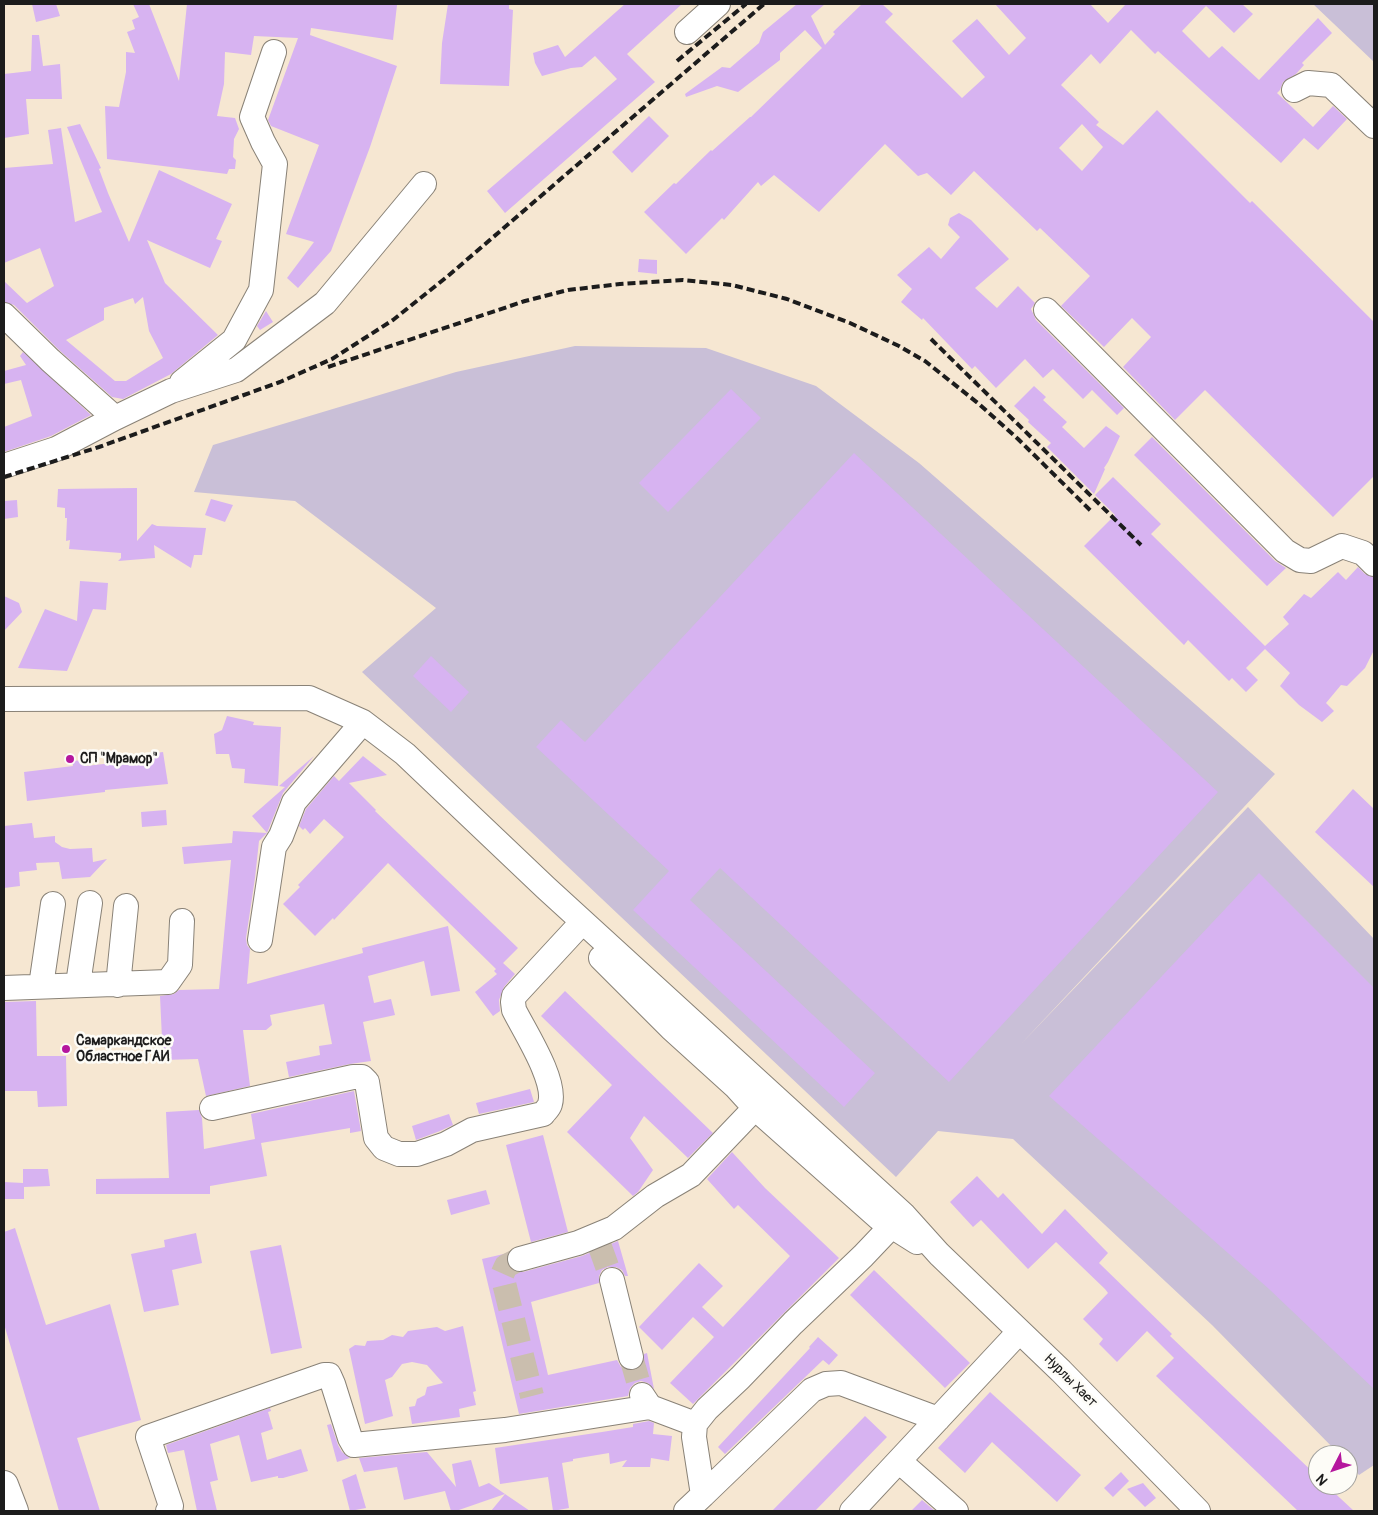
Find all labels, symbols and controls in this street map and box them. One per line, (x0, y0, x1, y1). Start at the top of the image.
place label: СП "Мрамор" (80, 751, 158, 767)
marker: СП "Мрамор" (64, 753, 76, 765)
place label: Самаркандское Областное ГАИ (76, 1033, 171, 1066)
marker: Самаркандское Областное ГАИ (60, 1043, 72, 1055)
street label: Нурлы Хает (1040, 1351, 1100, 1411)
north arrow (1308, 1445, 1358, 1495)
text: N (1313, 1470, 1332, 1489)

